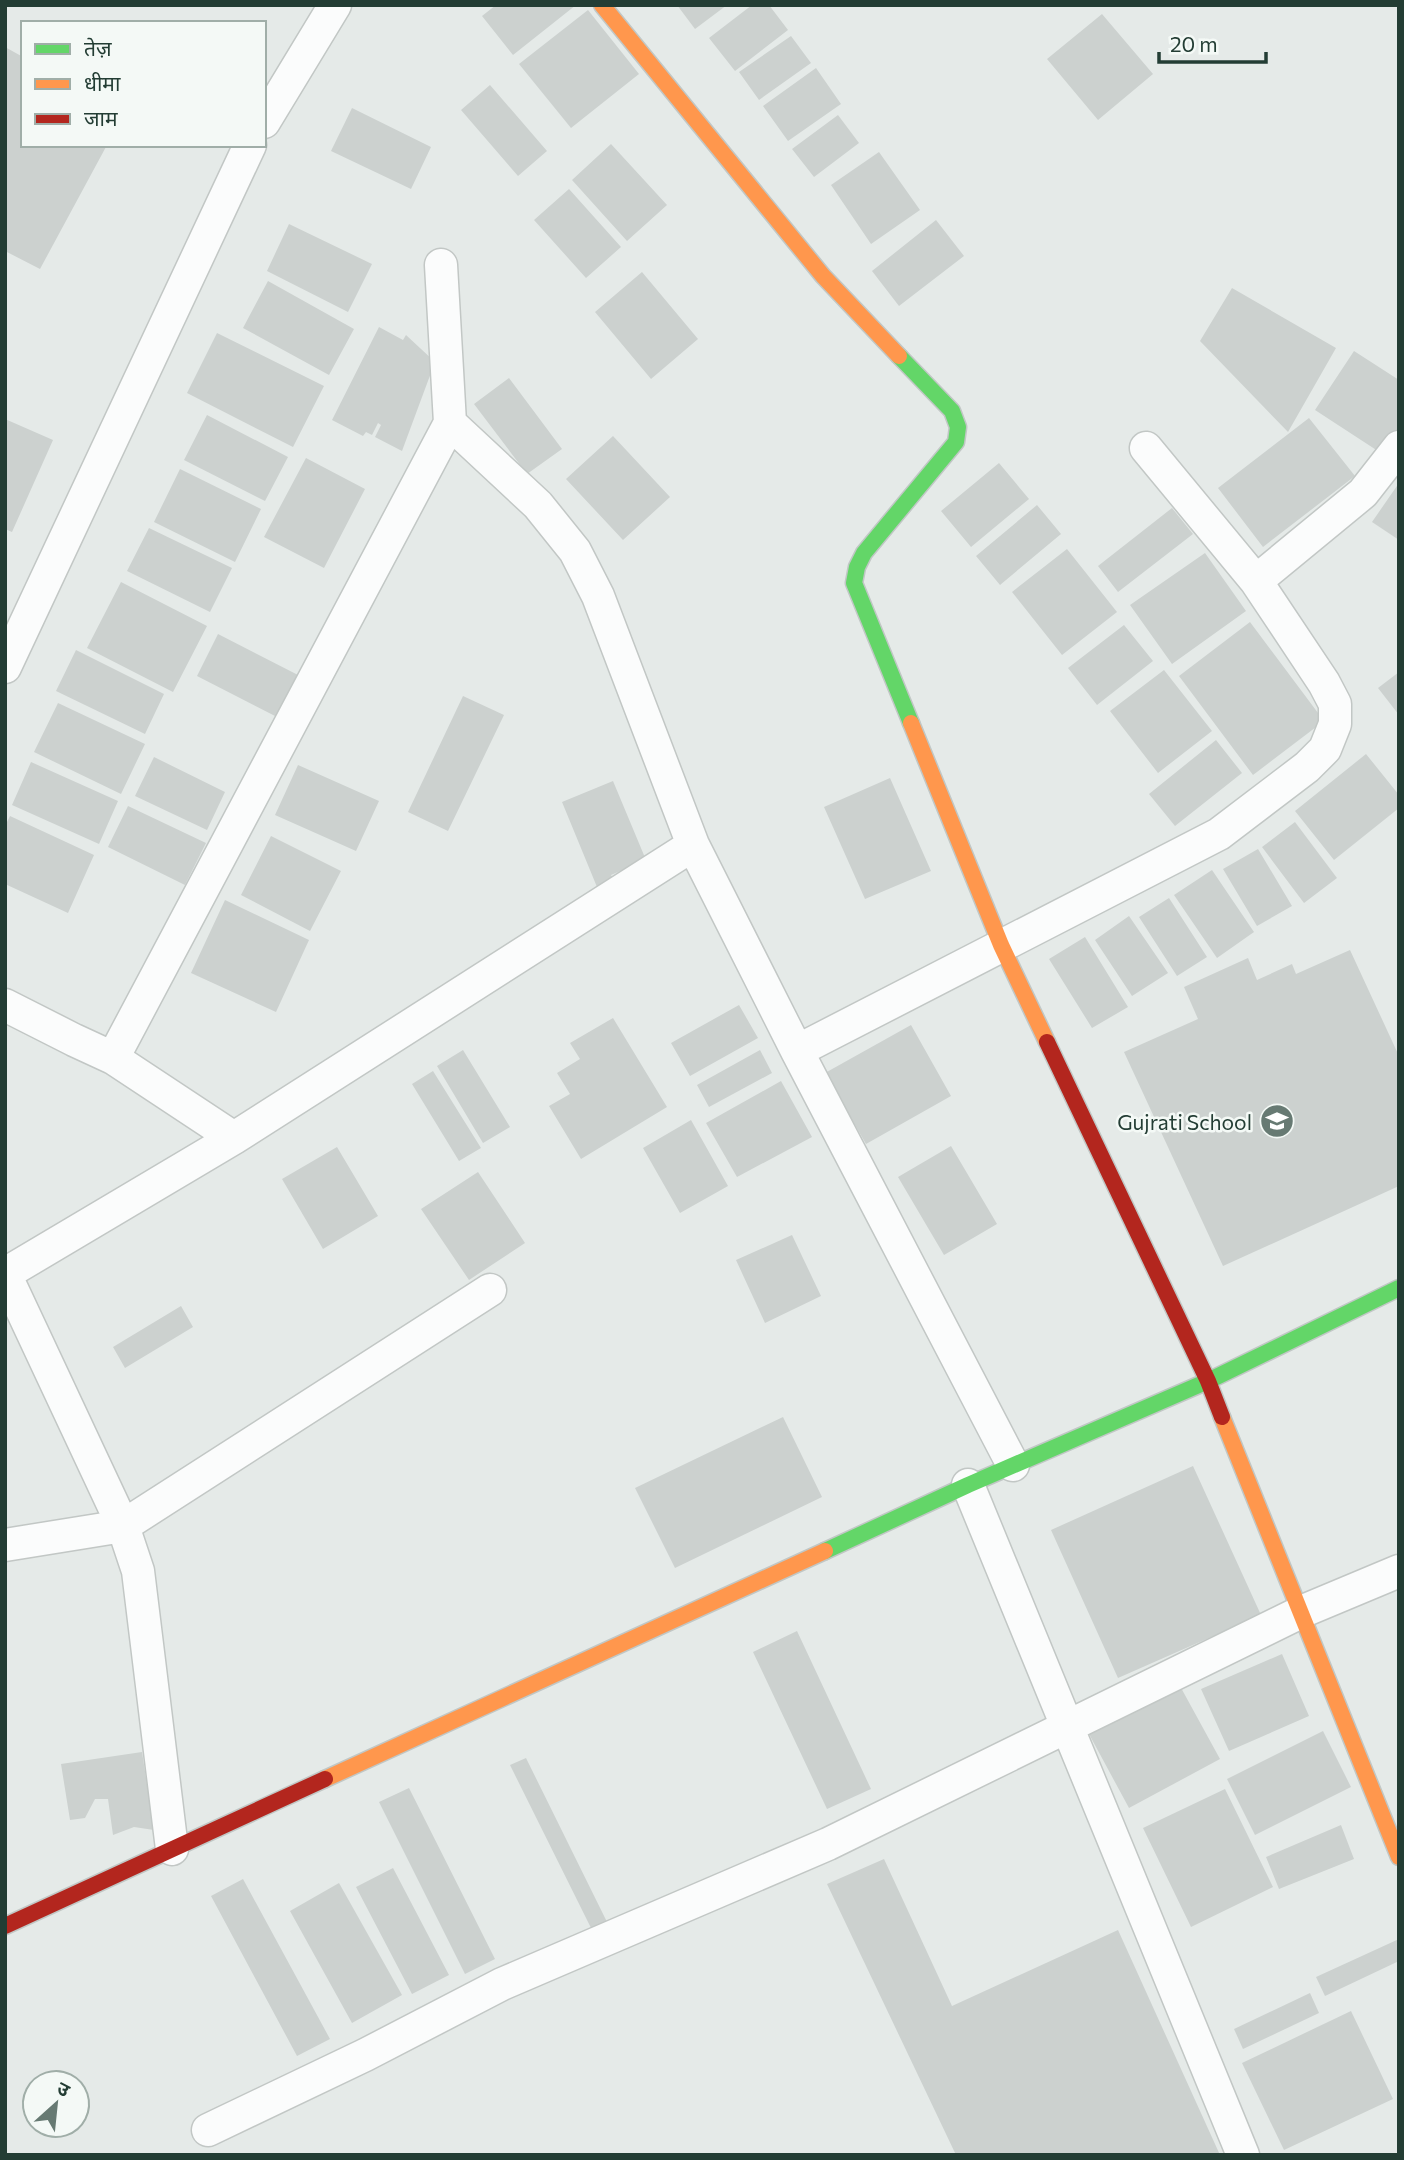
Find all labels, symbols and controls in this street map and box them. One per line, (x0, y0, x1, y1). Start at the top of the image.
legend (21, 21, 266, 147)
scale bar (1159, 21, 1266, 65)
text: 20 m (1170, 31, 1218, 56)
text: तेज़ (84, 35, 112, 60)
text: धीमा (84, 70, 121, 95)
text: जाम (84, 105, 118, 130)
school or university icon: Gujrati School (1258, 1102, 1296, 1140)
place label: Gujrati School (1117, 1109, 1252, 1134)
north arrow (21, 2069, 91, 2139)
text: उ (54, 2076, 75, 2102)

